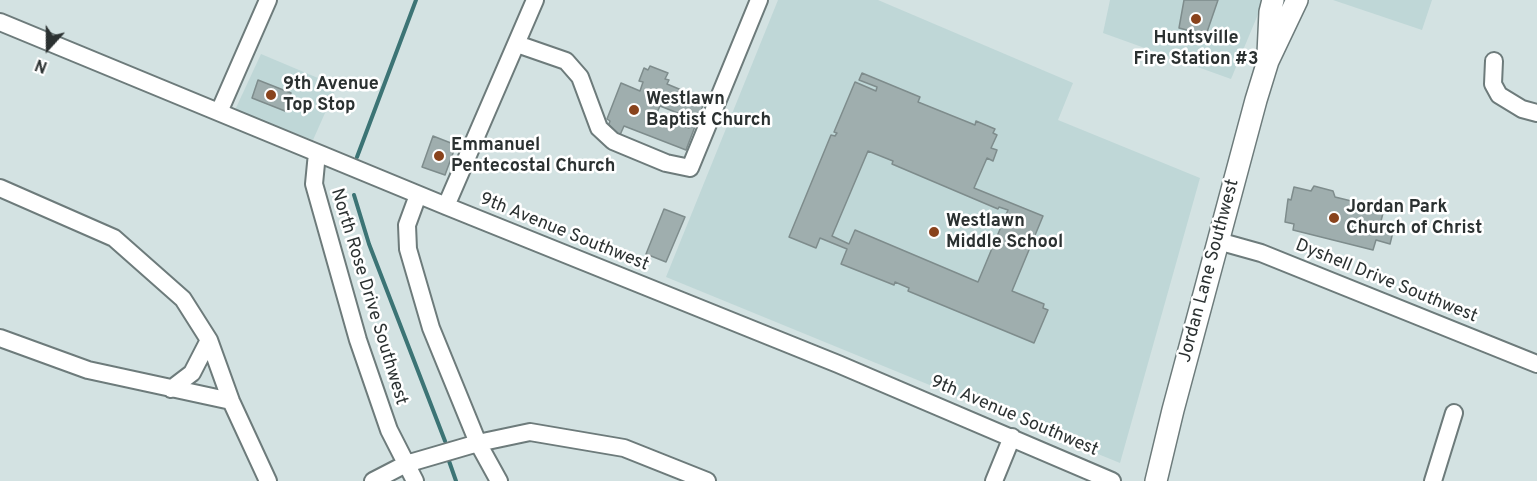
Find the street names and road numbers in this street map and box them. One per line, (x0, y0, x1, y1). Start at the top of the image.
street label: Jordan Lane Southwest (1175, 177, 1245, 365)
street label: North Rose Drive Southwest (325, 186, 411, 408)
street label: 9th Avenue Southwest (476, 189, 652, 277)
street label: Dyshell Drive Southwest (1292, 236, 1480, 328)
street label: 9th Avenue Southwest (927, 372, 1101, 462)

